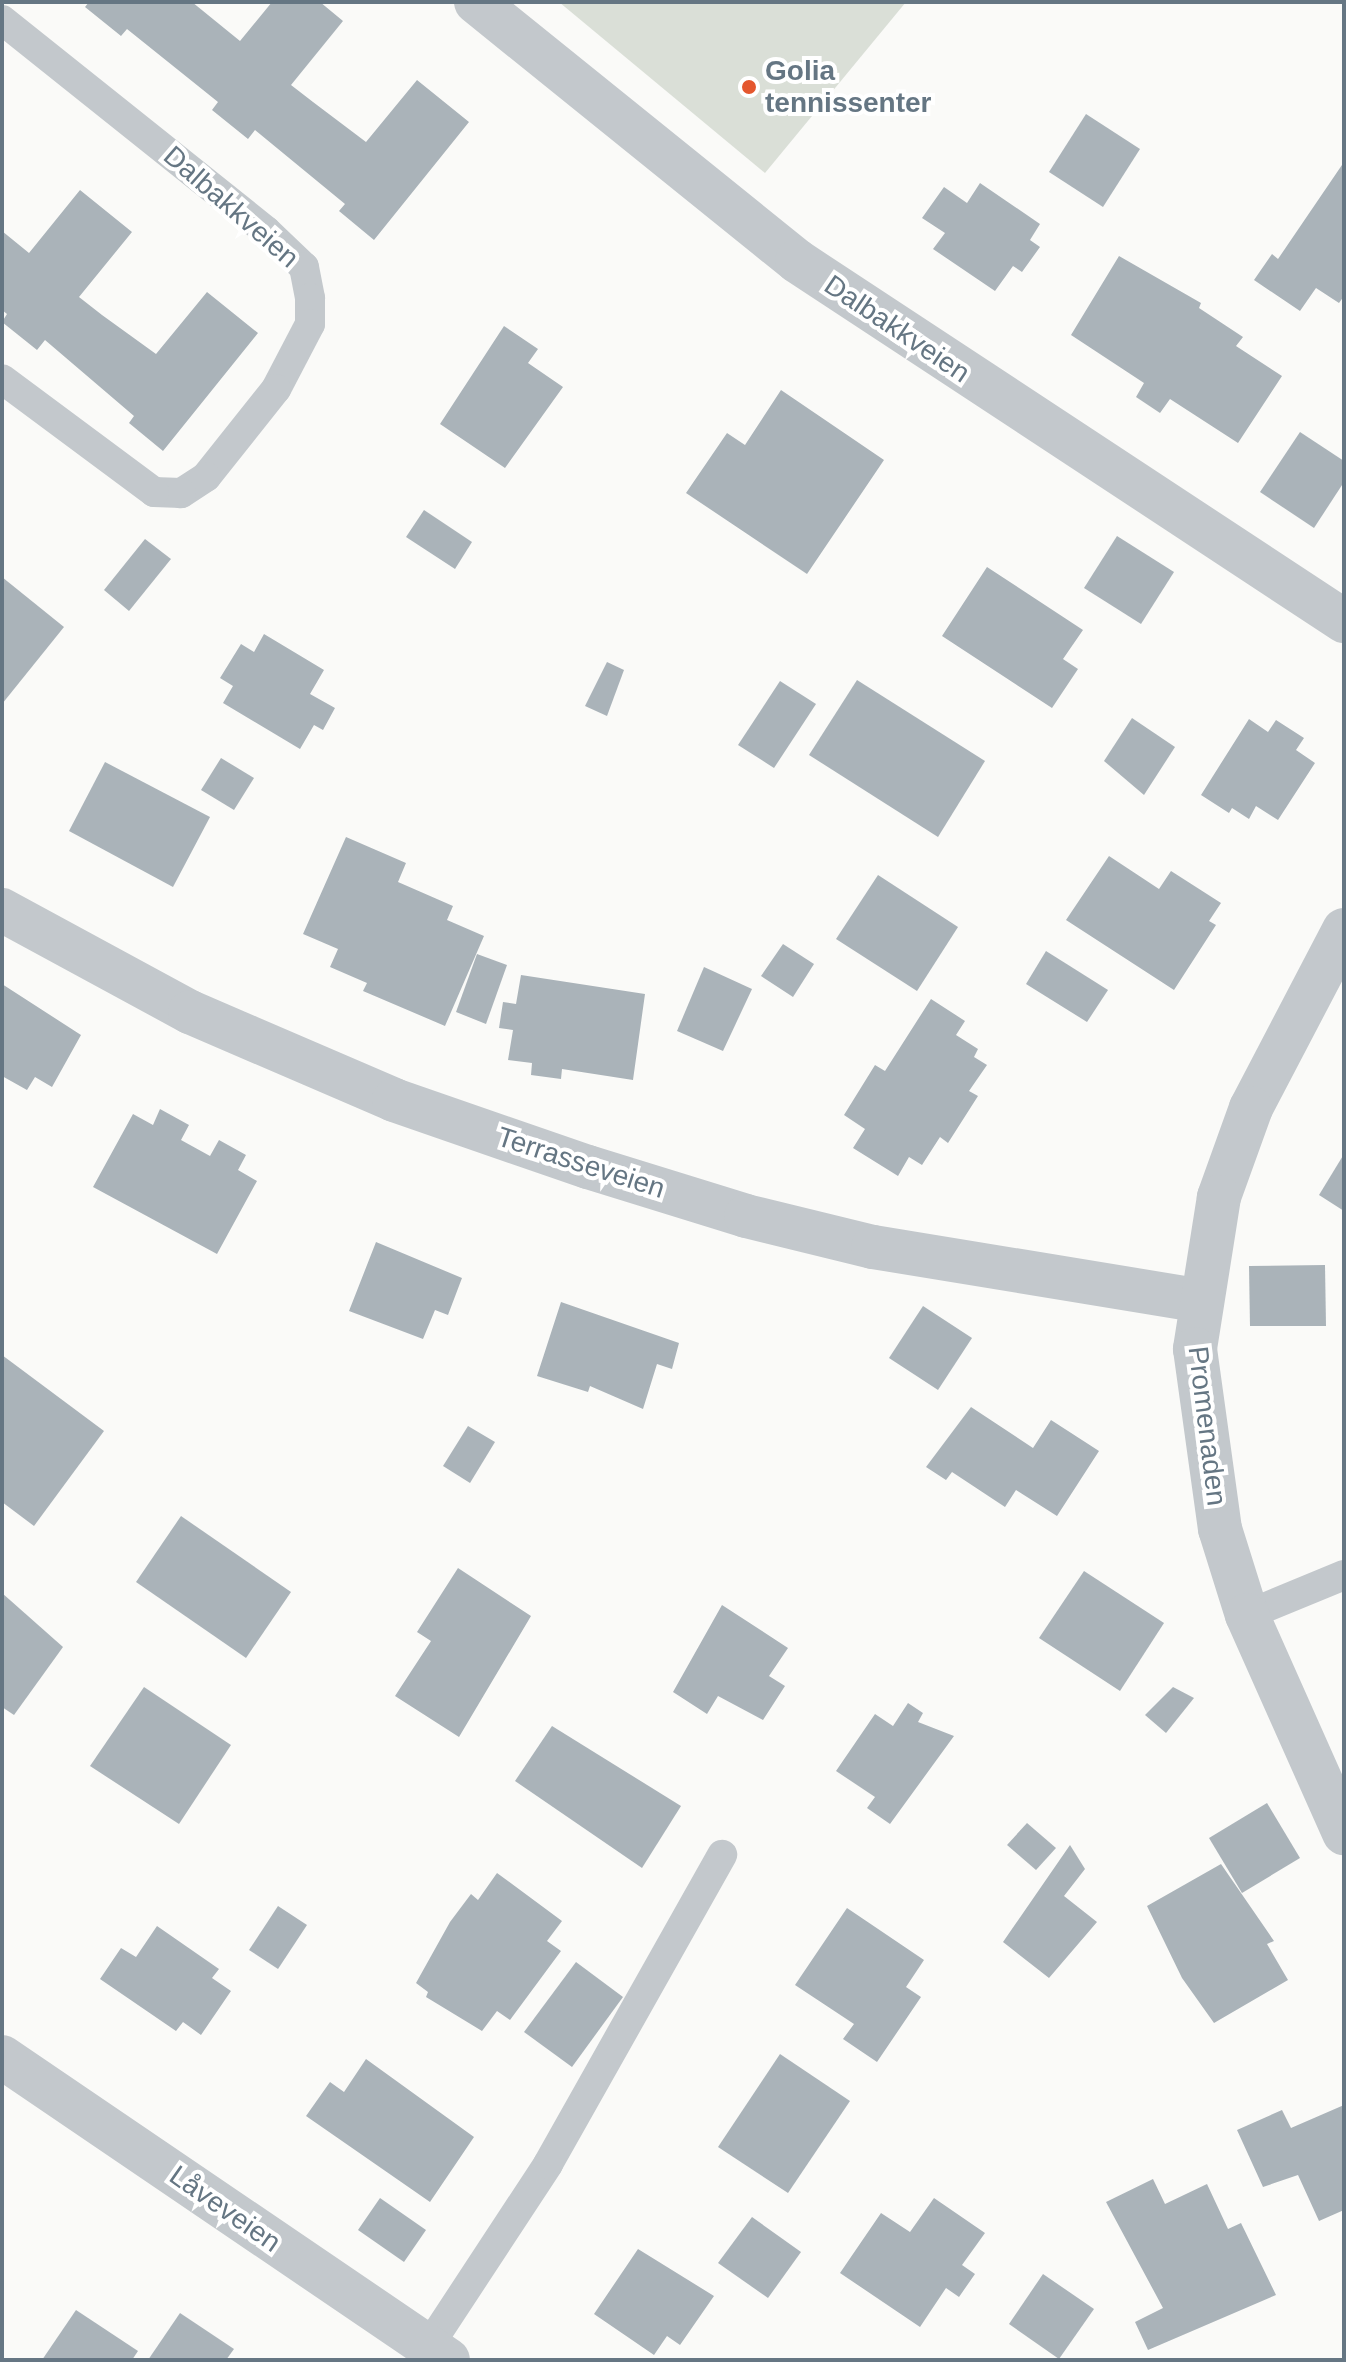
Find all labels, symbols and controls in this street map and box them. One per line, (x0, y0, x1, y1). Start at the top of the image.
place label: Golia tennissenter (765, 54, 931, 120)
marker: Golia tennissenter (740, 78, 758, 96)
street label: Dalbakkveien (157, 139, 305, 275)
street label: Dalbakkveien (818, 268, 976, 390)
street label: Terrasseveien (493, 1120, 669, 1206)
street label: Promenaden (1181, 1344, 1233, 1508)
street label: Låveveien (163, 2159, 287, 2259)

